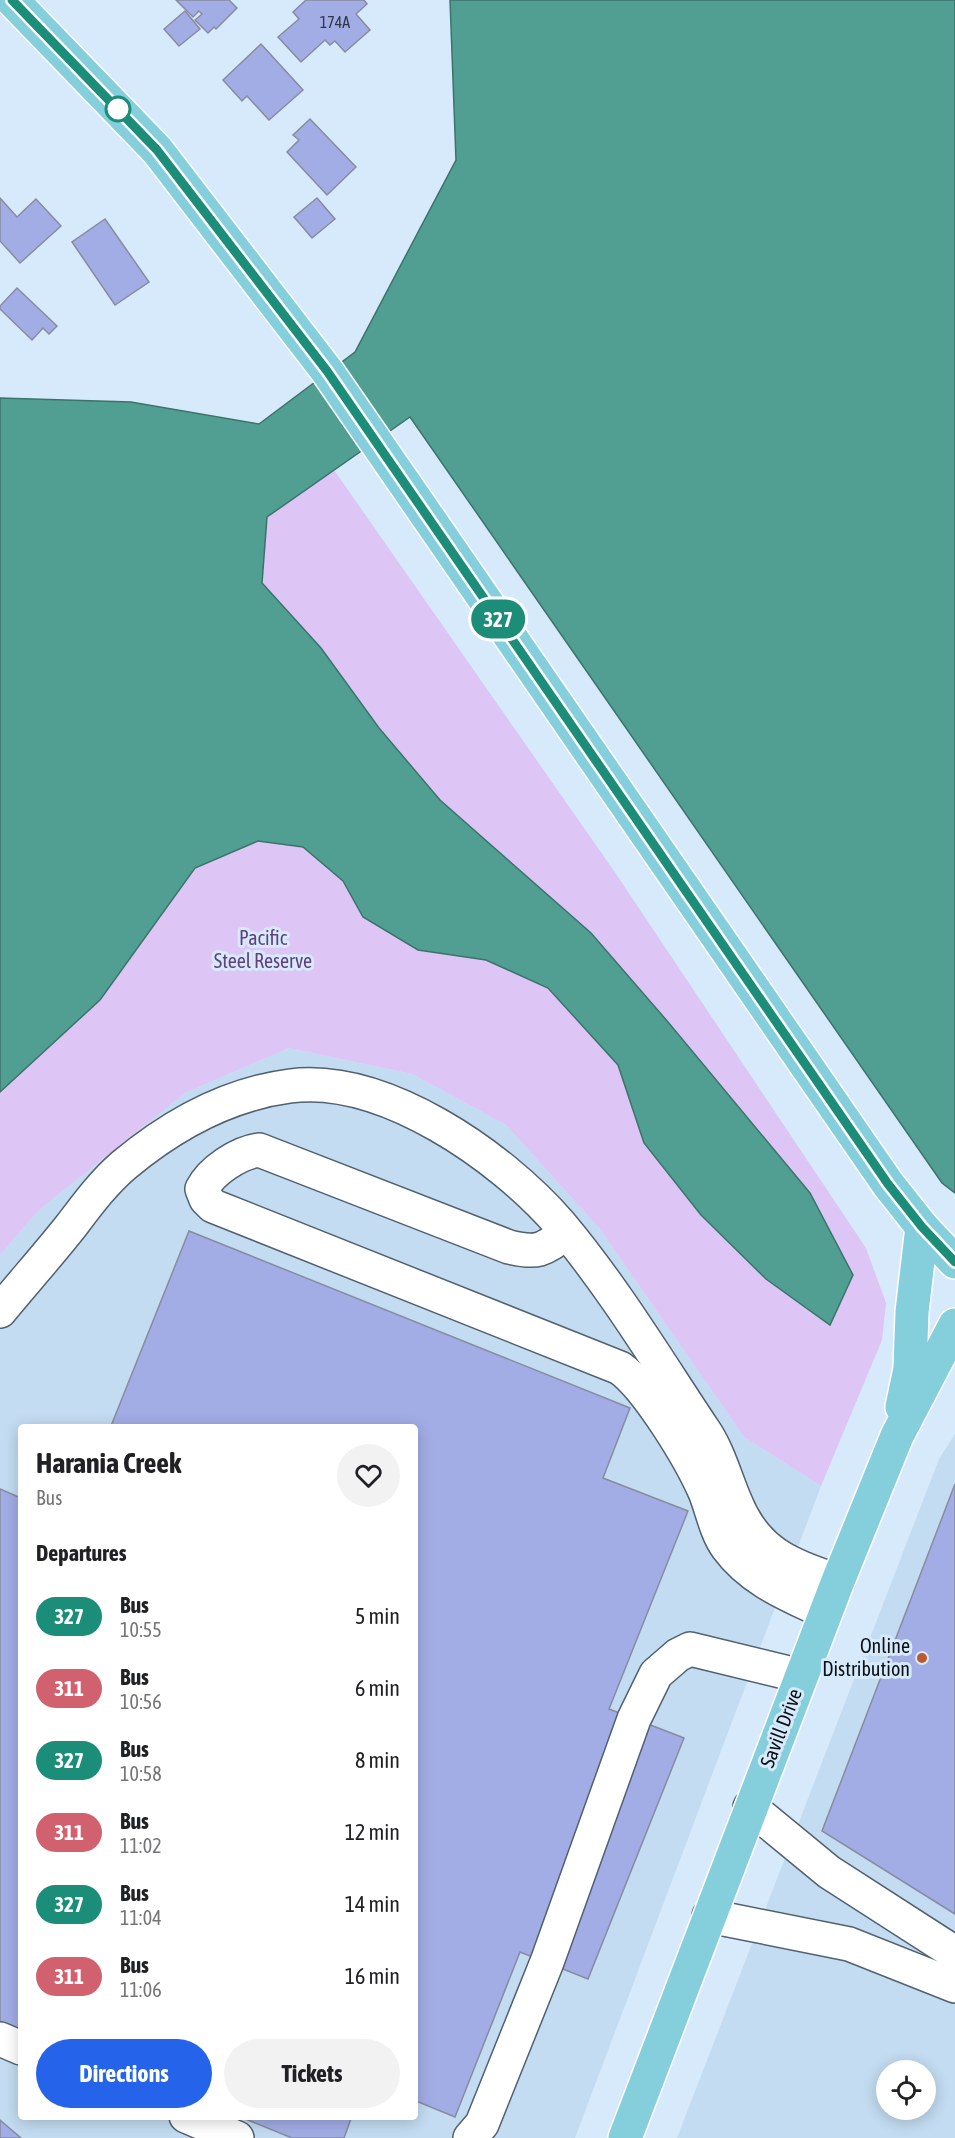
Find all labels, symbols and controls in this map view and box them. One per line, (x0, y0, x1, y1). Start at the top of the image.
house number: 174A (320, 13, 350, 31)
unlabelled marker (105, 96, 131, 122)
line badge: 327 (464, 600, 532, 638)
text: 327 (483, 607, 513, 631)
park label: Pacific Steel Reserve (214, 926, 312, 972)
button: heart (337, 1444, 400, 1507)
text: Harania Creek (36, 1447, 181, 1479)
text: Bus (36, 1486, 62, 1509)
text: Departures (36, 1540, 126, 1566)
text: Bus (120, 1592, 149, 1618)
text: 5 min (355, 1603, 400, 1629)
text: 327 (54, 1604, 84, 1628)
text: 10:55 (120, 1618, 162, 1641)
place label: Online Distribution (822, 1634, 910, 1680)
marker: Online Distribution (915, 1651, 929, 1665)
text: Bus (120, 1664, 149, 1690)
text: 6 min (355, 1675, 400, 1701)
text: 311 (54, 1676, 84, 1700)
street label: Savill Drive (755, 1685, 806, 1771)
text: 10:56 (120, 1690, 162, 1713)
text: Bus (120, 1736, 149, 1762)
text: 8 min (355, 1747, 400, 1773)
text: 327 (54, 1748, 84, 1772)
text: 10:58 (120, 1762, 162, 1785)
text: Bus (120, 1808, 149, 1834)
text: 12 min (345, 1819, 400, 1845)
text: 311 (54, 1820, 84, 1844)
text: 11:02 (120, 1834, 162, 1857)
text: Bus (120, 1880, 149, 1906)
text: 14 min (345, 1891, 400, 1917)
text: 327 (54, 1892, 84, 1916)
text: 11:04 (120, 1906, 162, 1929)
text: Bus (120, 1952, 149, 1978)
text: 16 min (345, 1963, 400, 1989)
text: 311 (54, 1964, 84, 1988)
text: 11:06 (120, 1978, 162, 2001)
button: Directions (36, 2039, 212, 2108)
button: Tickets (224, 2039, 400, 2108)
map controls (876, 2060, 936, 2120)
button: locate (876, 2060, 936, 2120)

